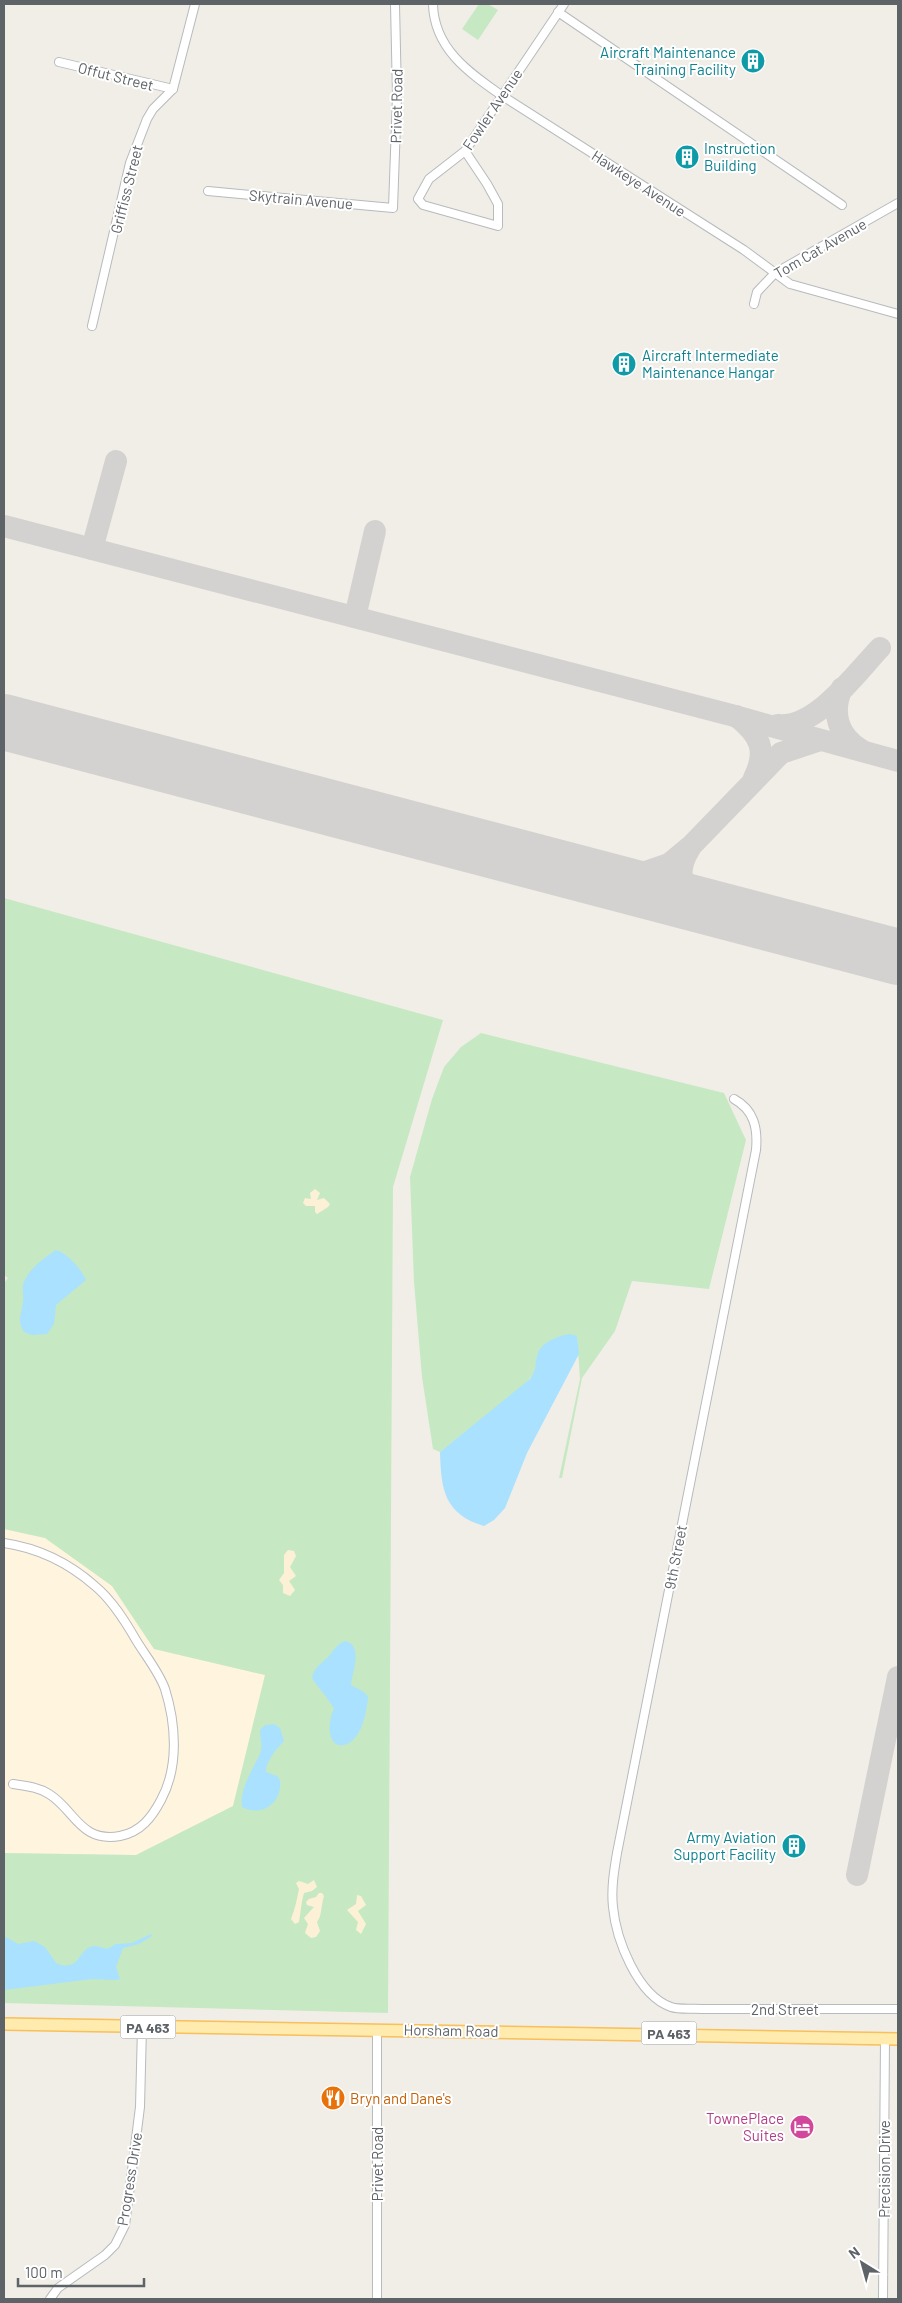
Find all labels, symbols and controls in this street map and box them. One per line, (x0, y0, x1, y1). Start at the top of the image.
place label: Aircraft Maintenance Training Facility (600, 43, 736, 78)
building icon: Aircraft Maintenance Training Facility (740, 48, 766, 74)
street label: Offut Street (76, 58, 156, 94)
street label: Fowler Avenue (458, 65, 526, 153)
street label: Privet Road (386, 69, 406, 143)
place label: Instruction Building (704, 139, 775, 174)
street label: Griffiss Street (106, 143, 146, 235)
building icon: Instruction Building (674, 144, 700, 170)
street label: Hawkeye Avenue (589, 146, 689, 220)
street label: Skytrain Avenue (248, 185, 354, 213)
street label: Tom Cat Avenue (771, 214, 869, 282)
place label: Aircraft Intermediate Maintenance Hangar (642, 346, 779, 381)
building icon: Aircraft Intermediate Maintenance Hangar (611, 351, 637, 377)
street label: 9th Street (660, 1523, 690, 1591)
place label: Army Aviation Support Facility (673, 1828, 776, 1863)
building icon: Army Aviation Support Facility (781, 1833, 807, 1859)
street label: 2nd Street (751, 2000, 819, 2018)
road number: PA 463 (120, 2015, 176, 2038)
street label: Horsham Road (403, 2020, 499, 2040)
road number: PA 463 (642, 2022, 696, 2045)
restaurant icon: Bryn and Dane's (320, 2085, 346, 2111)
place label: Bryn and Dane's (350, 2089, 451, 2107)
place label: TownePlace Suites (706, 2109, 784, 2144)
hotel icon: TownePlace Suites (789, 2114, 815, 2140)
street label: Precision Drive (875, 2120, 893, 2218)
street label: Privet Road (368, 2127, 386, 2201)
street label: Progress Drive (113, 2131, 145, 2227)
north arrow (837, 2238, 887, 2288)
text: N (845, 2243, 863, 2262)
scale bar (18, 2256, 144, 2288)
text: 100 m (25, 2263, 63, 2281)

